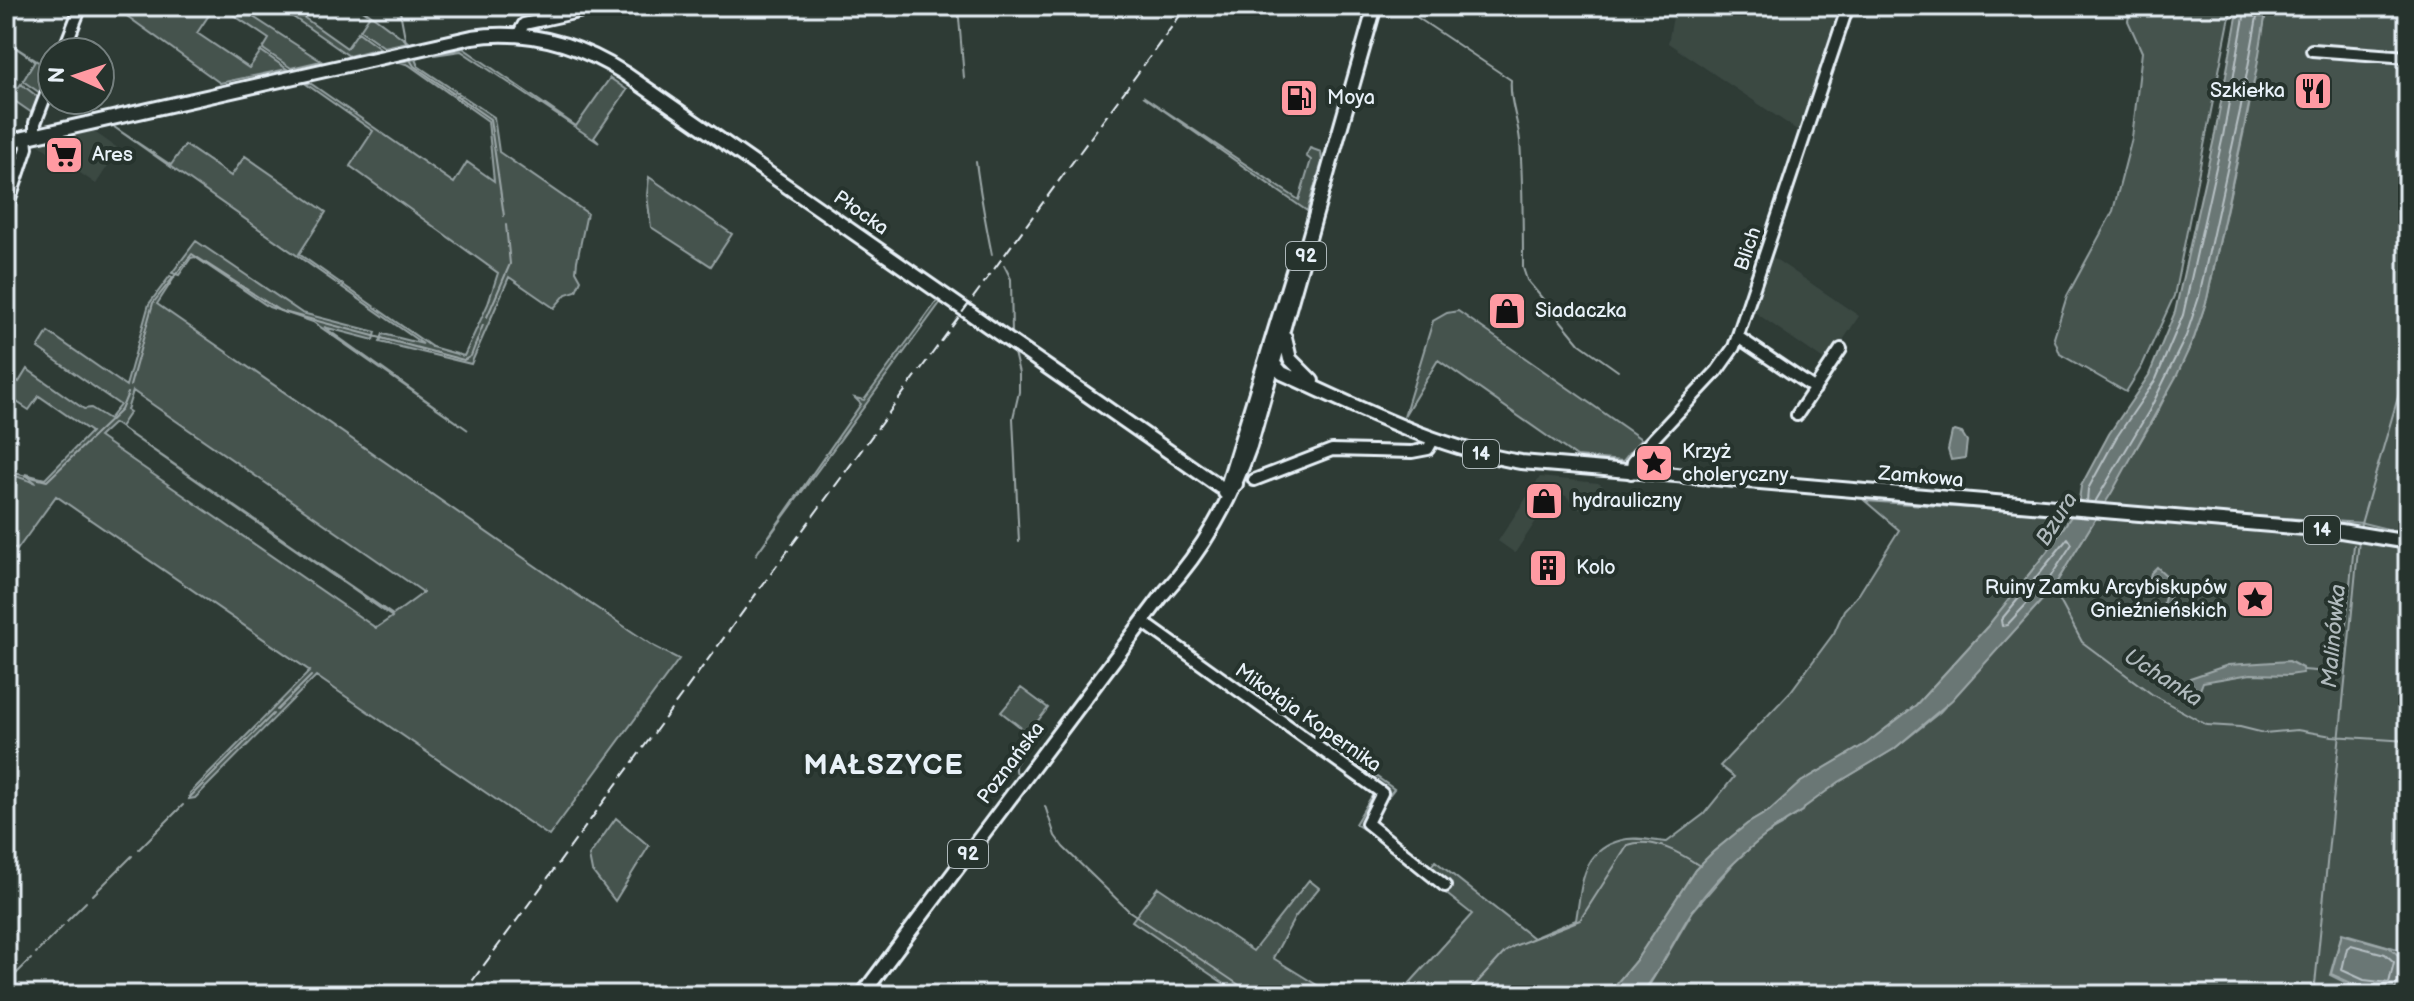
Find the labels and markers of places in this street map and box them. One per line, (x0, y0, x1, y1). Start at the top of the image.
restaurant icon: Szkiełka (2292, 70, 2334, 112)
fuel station icon: Moya (1278, 77, 1320, 119)
place label: Szkiełka (2210, 79, 2285, 103)
place label: Moya (1327, 86, 1375, 110)
supermarket icon: Ares (43, 134, 85, 176)
place label: Ares (92, 143, 133, 167)
shop icon: Siadaczka (1486, 290, 1528, 332)
place label: Siadaczka (1535, 299, 1627, 323)
place label: Krzyż choleryczny (1682, 440, 1788, 487)
place icon: Krzyż choleryczny (1633, 442, 1675, 484)
shop icon: hydrauliczny (1523, 480, 1565, 522)
place label: hydrauliczny (1572, 489, 1682, 513)
building icon: Kolo (1527, 547, 1569, 589)
place label: Kolo (1576, 556, 1616, 580)
place label: Ruiny Zamku Arcybiskupów Gnieźnieńskich (1985, 576, 2228, 623)
place icon: Ruiny Zamku Arcybiskupów Gnieźnieńskich (2234, 578, 2276, 620)

